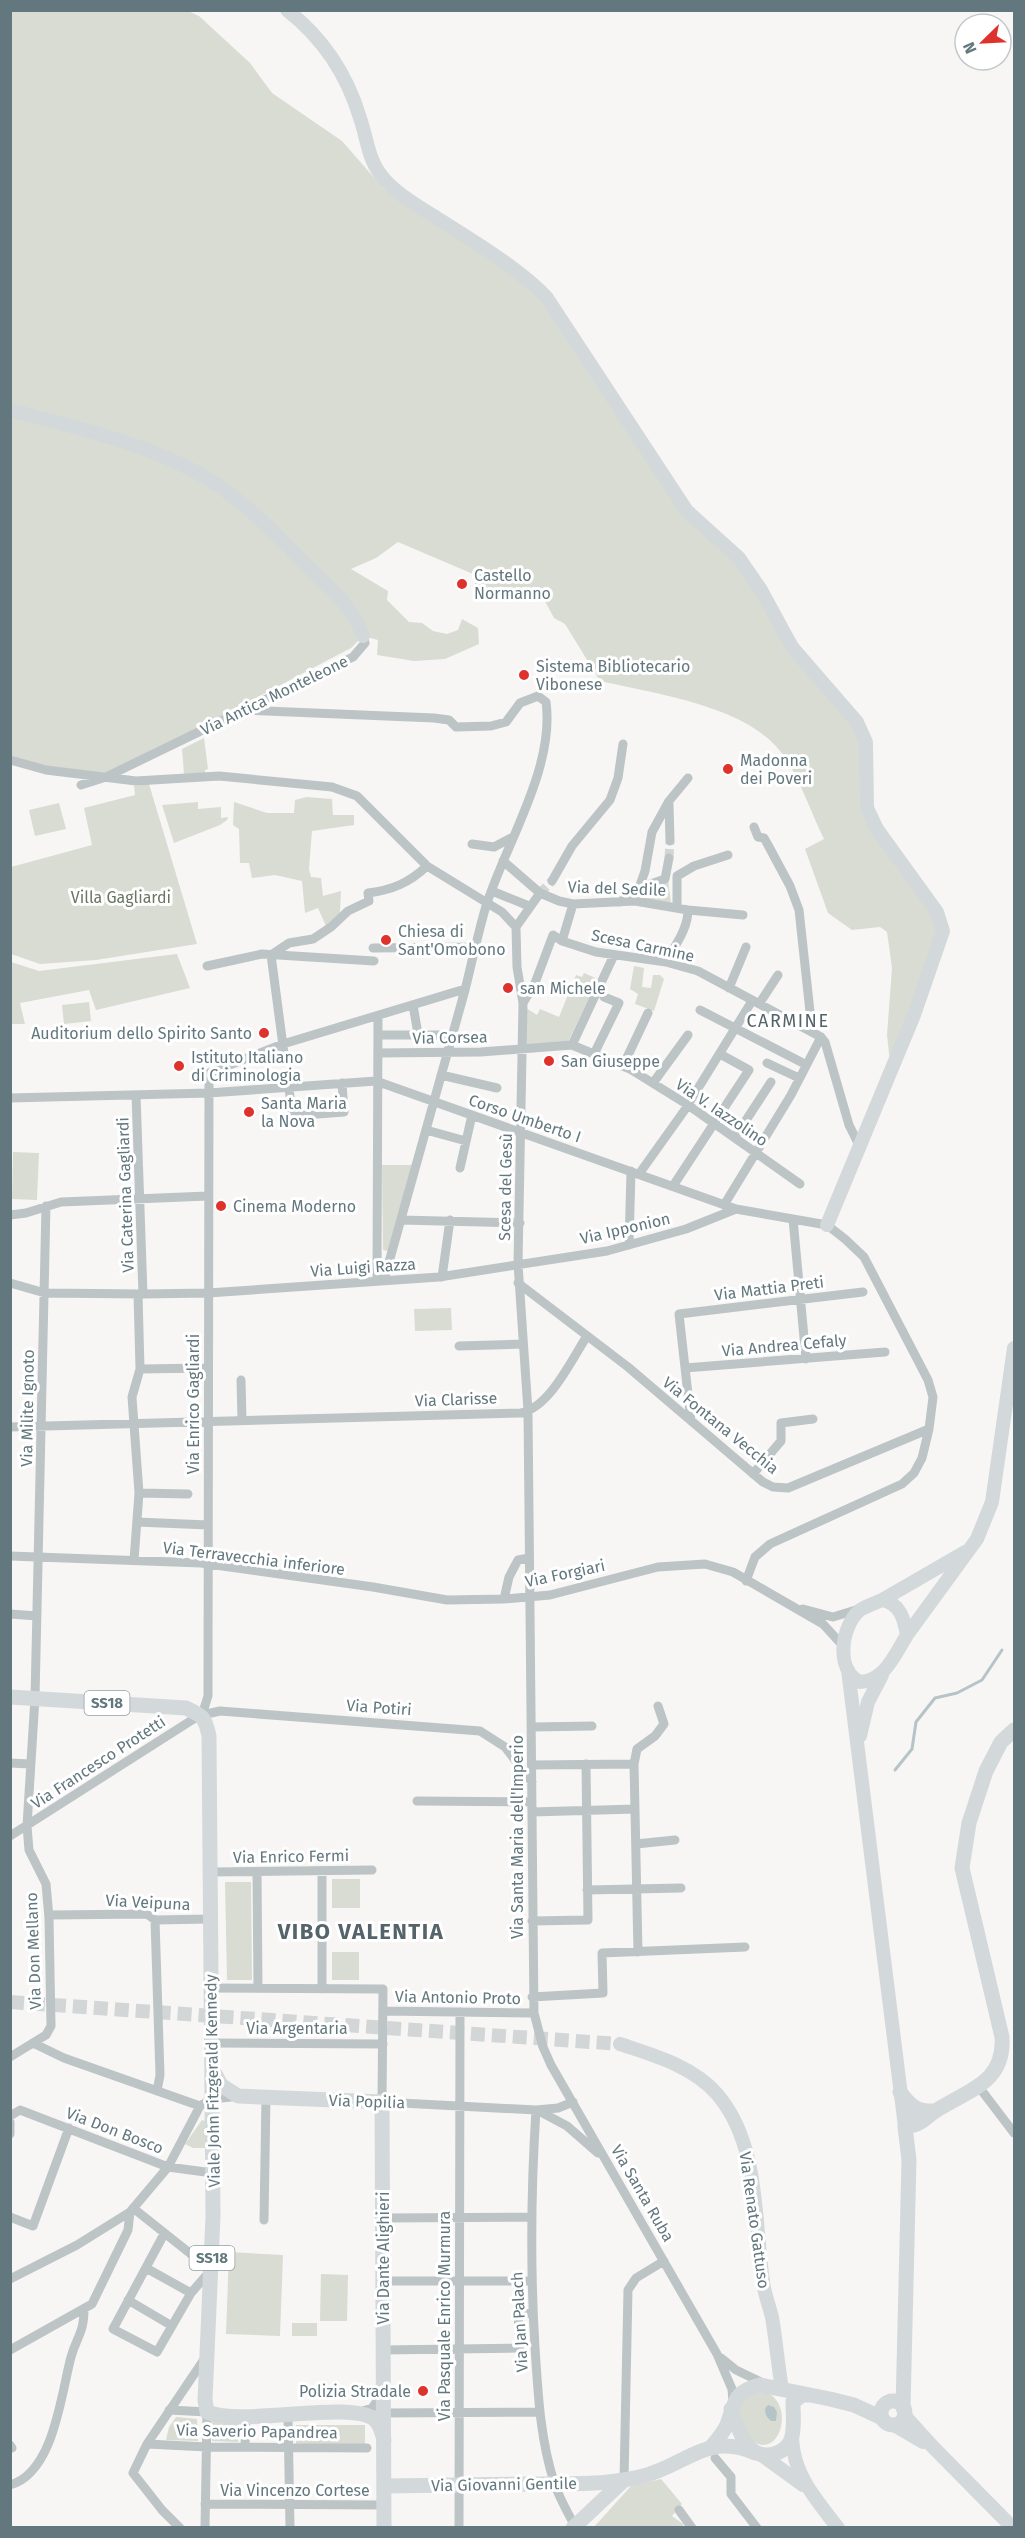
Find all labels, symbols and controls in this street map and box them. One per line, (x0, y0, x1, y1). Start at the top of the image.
north arrow (953, 12, 1013, 72)
text: N (959, 39, 981, 57)
place label: Castello Normanno (474, 566, 551, 603)
marker: Castello Normanno (455, 577, 469, 591)
street label: Via Antica Monteleone (197, 651, 351, 739)
place label: Sistema Bibliotecario Vibonese (536, 657, 690, 694)
marker: Sistema Bibliotecario Vibonese (517, 668, 531, 682)
place label: Madonna dei Poveri (740, 751, 812, 788)
marker: Madonna dei Poveri (721, 762, 735, 776)
street label: Via del Sedile (567, 877, 666, 900)
park label: Villa Gagliardi (71, 888, 171, 907)
place label: Chiesa di Sant'Omobono (398, 922, 506, 959)
street label: Scesa Carmine (590, 925, 696, 966)
marker: Chiesa di Sant'Omobono (379, 933, 393, 947)
place label: san Michele (520, 979, 606, 998)
marker: san Michele (501, 981, 515, 995)
district label: CARMINE (746, 1010, 830, 1032)
place label: Auditorium dello Spirito Santo (31, 1024, 252, 1043)
marker: Auditorium dello Spirito Santo (257, 1026, 271, 1040)
street label: Via Corsea (412, 1027, 488, 1048)
place label: Istituto Italiano di Criminologia (191, 1048, 303, 1085)
place label: San Giuseppe (561, 1052, 660, 1071)
marker: San Giuseppe (542, 1054, 556, 1068)
marker: Istituto Italiano di Criminologia (172, 1059, 186, 1073)
street label: Via V. Iazzolino (672, 1075, 771, 1150)
street label: Corso Umberto I (466, 1090, 583, 1147)
place label: Santa Maria la Nova (261, 1094, 347, 1131)
marker: Santa Maria la Nova (242, 1105, 256, 1119)
street label: Via Caterina Gagliardi (113, 1117, 138, 1273)
street label: Scesa del Gesù (495, 1133, 516, 1241)
place label: Cinema Moderno (233, 1197, 356, 1216)
marker: Cinema Moderno (214, 1199, 228, 1213)
street label: Via Ipponion (578, 1209, 672, 1248)
street label: Via Luigi Razza (310, 1254, 416, 1281)
street label: Via Mattia Preti (713, 1272, 825, 1305)
street label: Via Andrea Cefaly (721, 1331, 847, 1360)
street label: Via Enrico Gagliardi (184, 1334, 203, 1474)
street label: Via Milite Ignoto (17, 1349, 38, 1467)
street label: Via Fontana Vecchia (659, 1373, 783, 1478)
street label: Via Clarisse (414, 1389, 498, 1410)
street label: Via Terravecchia inferiore (162, 1538, 346, 1579)
street label: Via Forgiari (523, 1556, 607, 1591)
road number: SS18 (84, 1691, 130, 1715)
street label: Via Potiri (346, 1696, 412, 1719)
street label: Via Francesco Protetti (28, 1712, 169, 1813)
street label: Via Santa Maria dell'Imperio (508, 1735, 527, 1939)
street label: Via Enrico Fermi (233, 1846, 349, 1867)
street label: Via Veipuna (105, 1891, 191, 1914)
street label: Via Don Mellano (22, 1892, 45, 2010)
district label: VIBO VALENTIA (277, 1918, 444, 1945)
street label: Viale John Fitzgerald Kennedy (201, 1974, 224, 2188)
street label: Via Antonio Proto (395, 1987, 521, 2008)
street label: Via Argentaria (246, 2019, 348, 2038)
street label: Via Popilia (328, 2091, 406, 2112)
street label: Via Don Bosco (63, 2103, 166, 2158)
street label: Via Santa Ruba (607, 2141, 678, 2245)
street label: Via Renato Gattuso (735, 2150, 774, 2290)
street label: Via Dante Alighieri (374, 2191, 393, 2325)
street label: Via Pasquale Enrico Murmura (435, 2211, 454, 2421)
road number: SS18 (190, 2246, 234, 2270)
street label: Via Jan Palach (507, 2271, 532, 2373)
place label: Polizia Stradale (299, 2382, 411, 2401)
marker: Polizia Stradale (416, 2384, 430, 2398)
street label: Via Saverio Papandrea (176, 2421, 338, 2442)
street label: Via Giovanni Gentile (431, 2474, 577, 2495)
street label: Via Vincenzo Cortese (220, 2481, 370, 2500)

